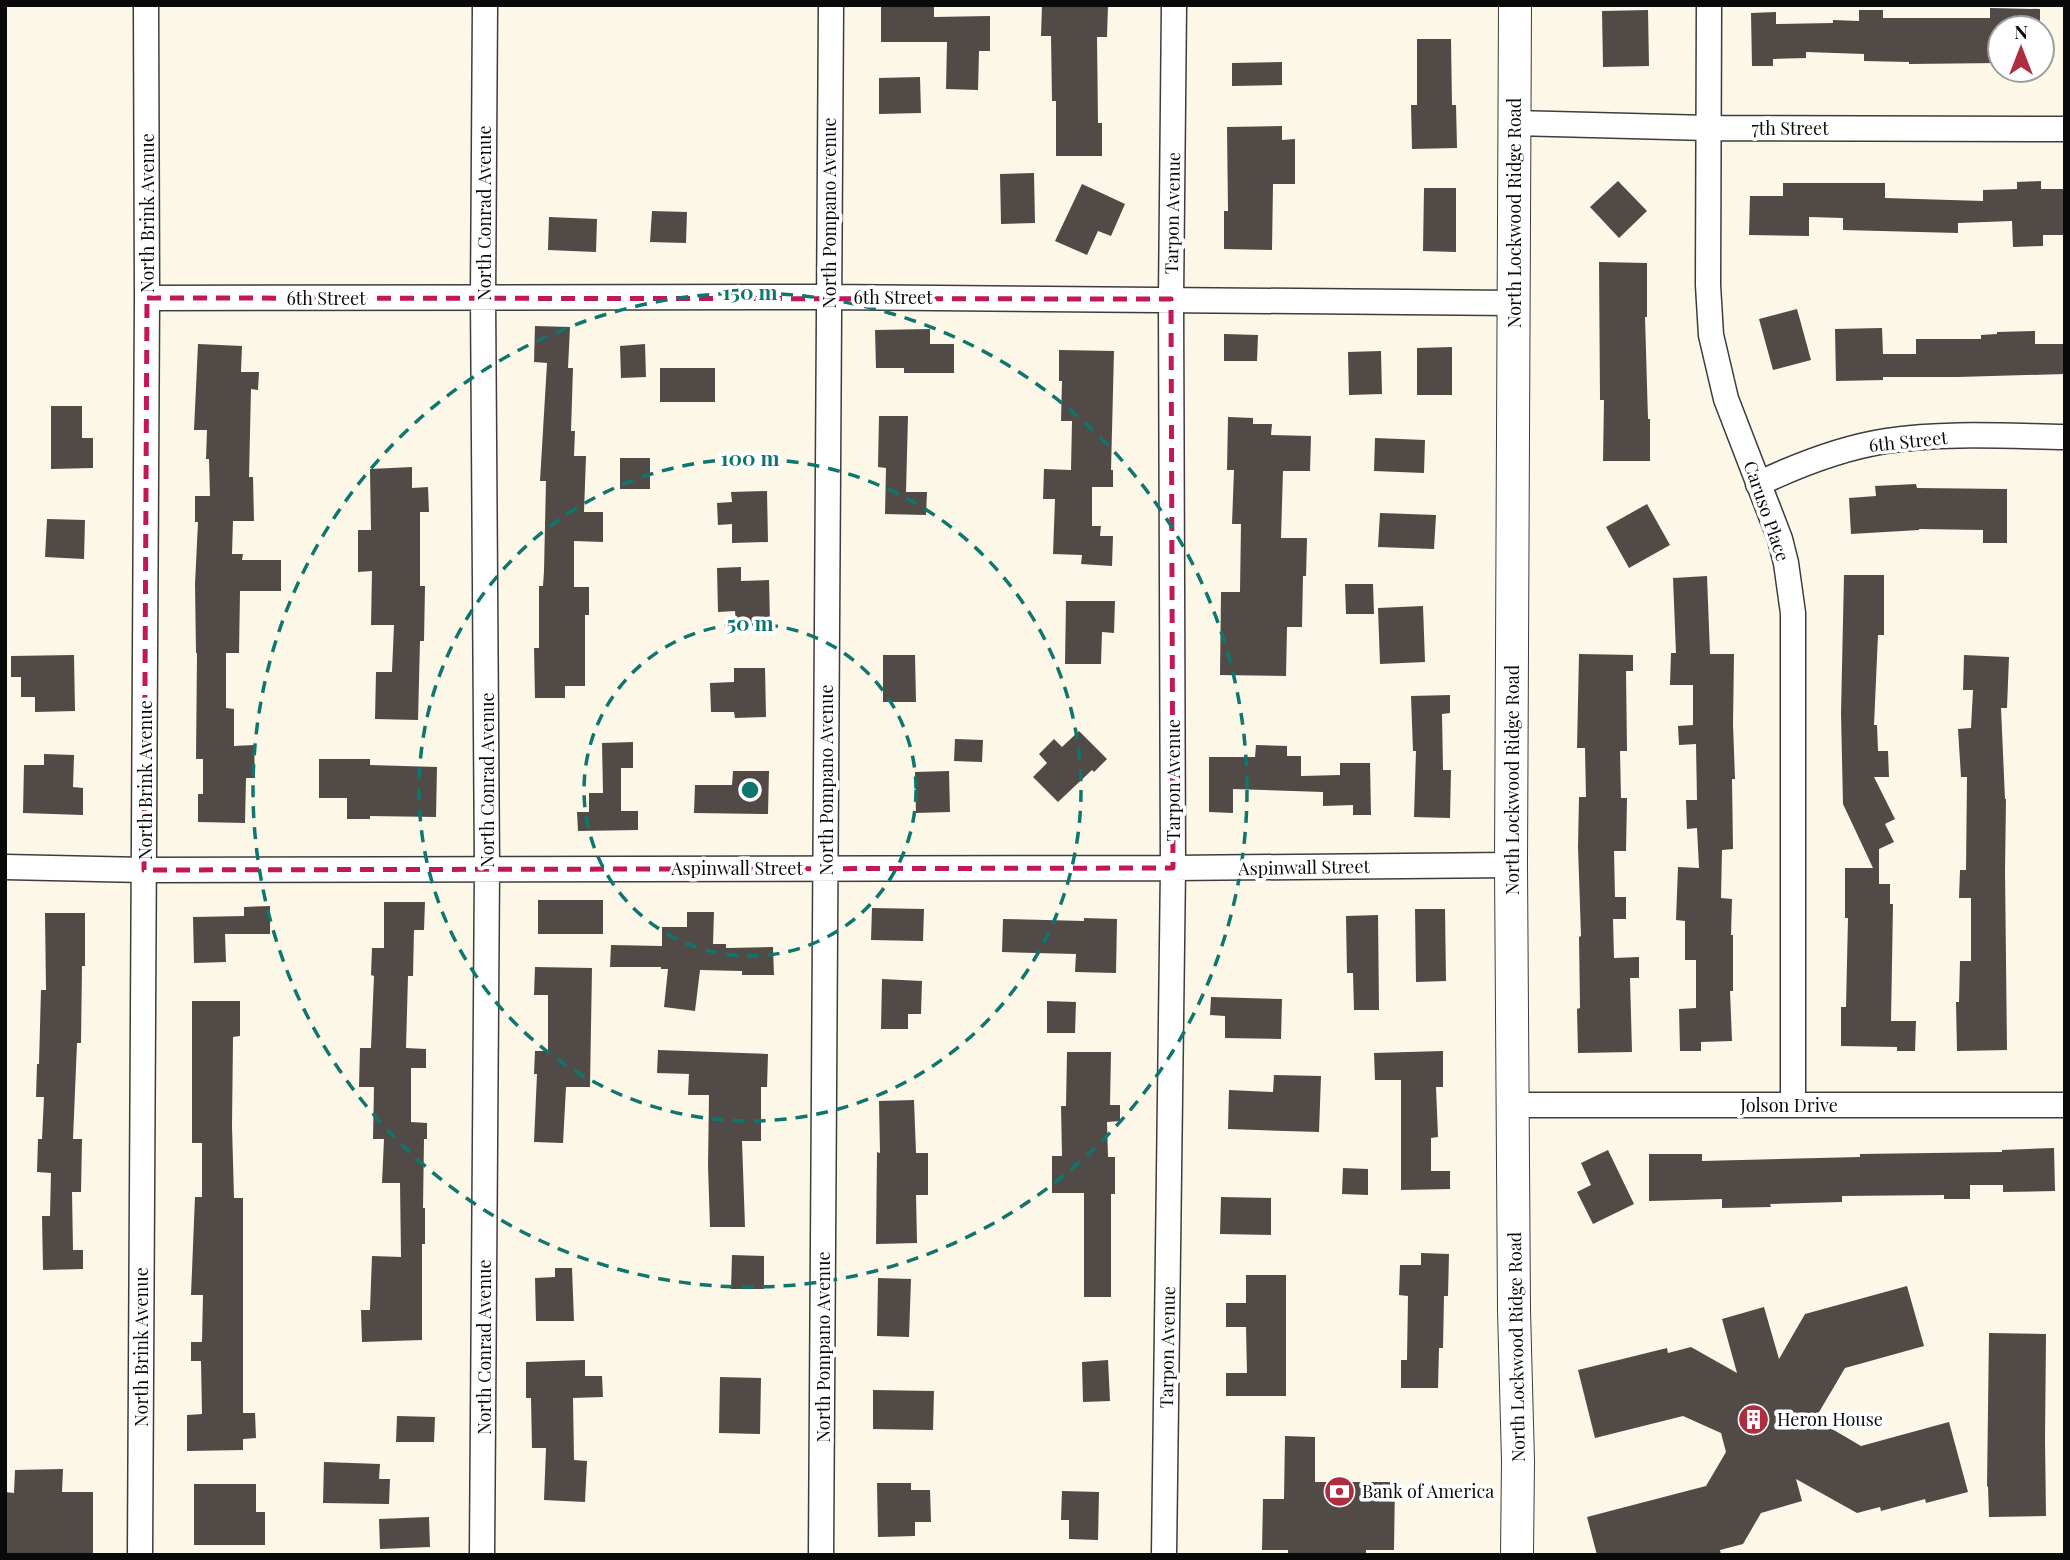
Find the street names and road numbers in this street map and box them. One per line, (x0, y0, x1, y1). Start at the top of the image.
street label: North Lockwood Ridge Road (1502, 97, 1526, 328)
street label: 7th Street (1751, 116, 1829, 140)
street label: North Pompano Avenue (817, 117, 841, 309)
street label: North Conrad Avenue (472, 125, 496, 301)
street label: North Brink Avenue (135, 133, 159, 293)
street label: Tarpon Avenue (1159, 152, 1185, 274)
street label: 6th Street (853, 285, 933, 309)
street label: 6th Street (286, 286, 366, 310)
street label: 6th Street (1867, 425, 1949, 457)
street label: Caruso Place (1739, 458, 1795, 564)
street label: North Lockwood Ridge Road (1500, 664, 1524, 895)
street label: North Pompano Avenue (814, 684, 838, 876)
street label: North Conrad Avenue (475, 692, 499, 868)
street label: North Brink Avenue (133, 700, 157, 860)
street label: Tarpon Avenue (1161, 719, 1185, 841)
street label: Aspinwall Street (1237, 854, 1371, 880)
street label: Aspinwall Street (670, 856, 803, 880)
street label: Jolson Drive (1739, 1093, 1838, 1117)
street label: North Lockwood Ridge Road (1502, 1231, 1530, 1462)
street label: North Pompano Avenue (811, 1251, 835, 1443)
street label: North Conrad Avenue (472, 1259, 496, 1435)
street label: North Brink Avenue (129, 1267, 153, 1427)
street label: Tarpon Avenue (1154, 1286, 1180, 1408)

